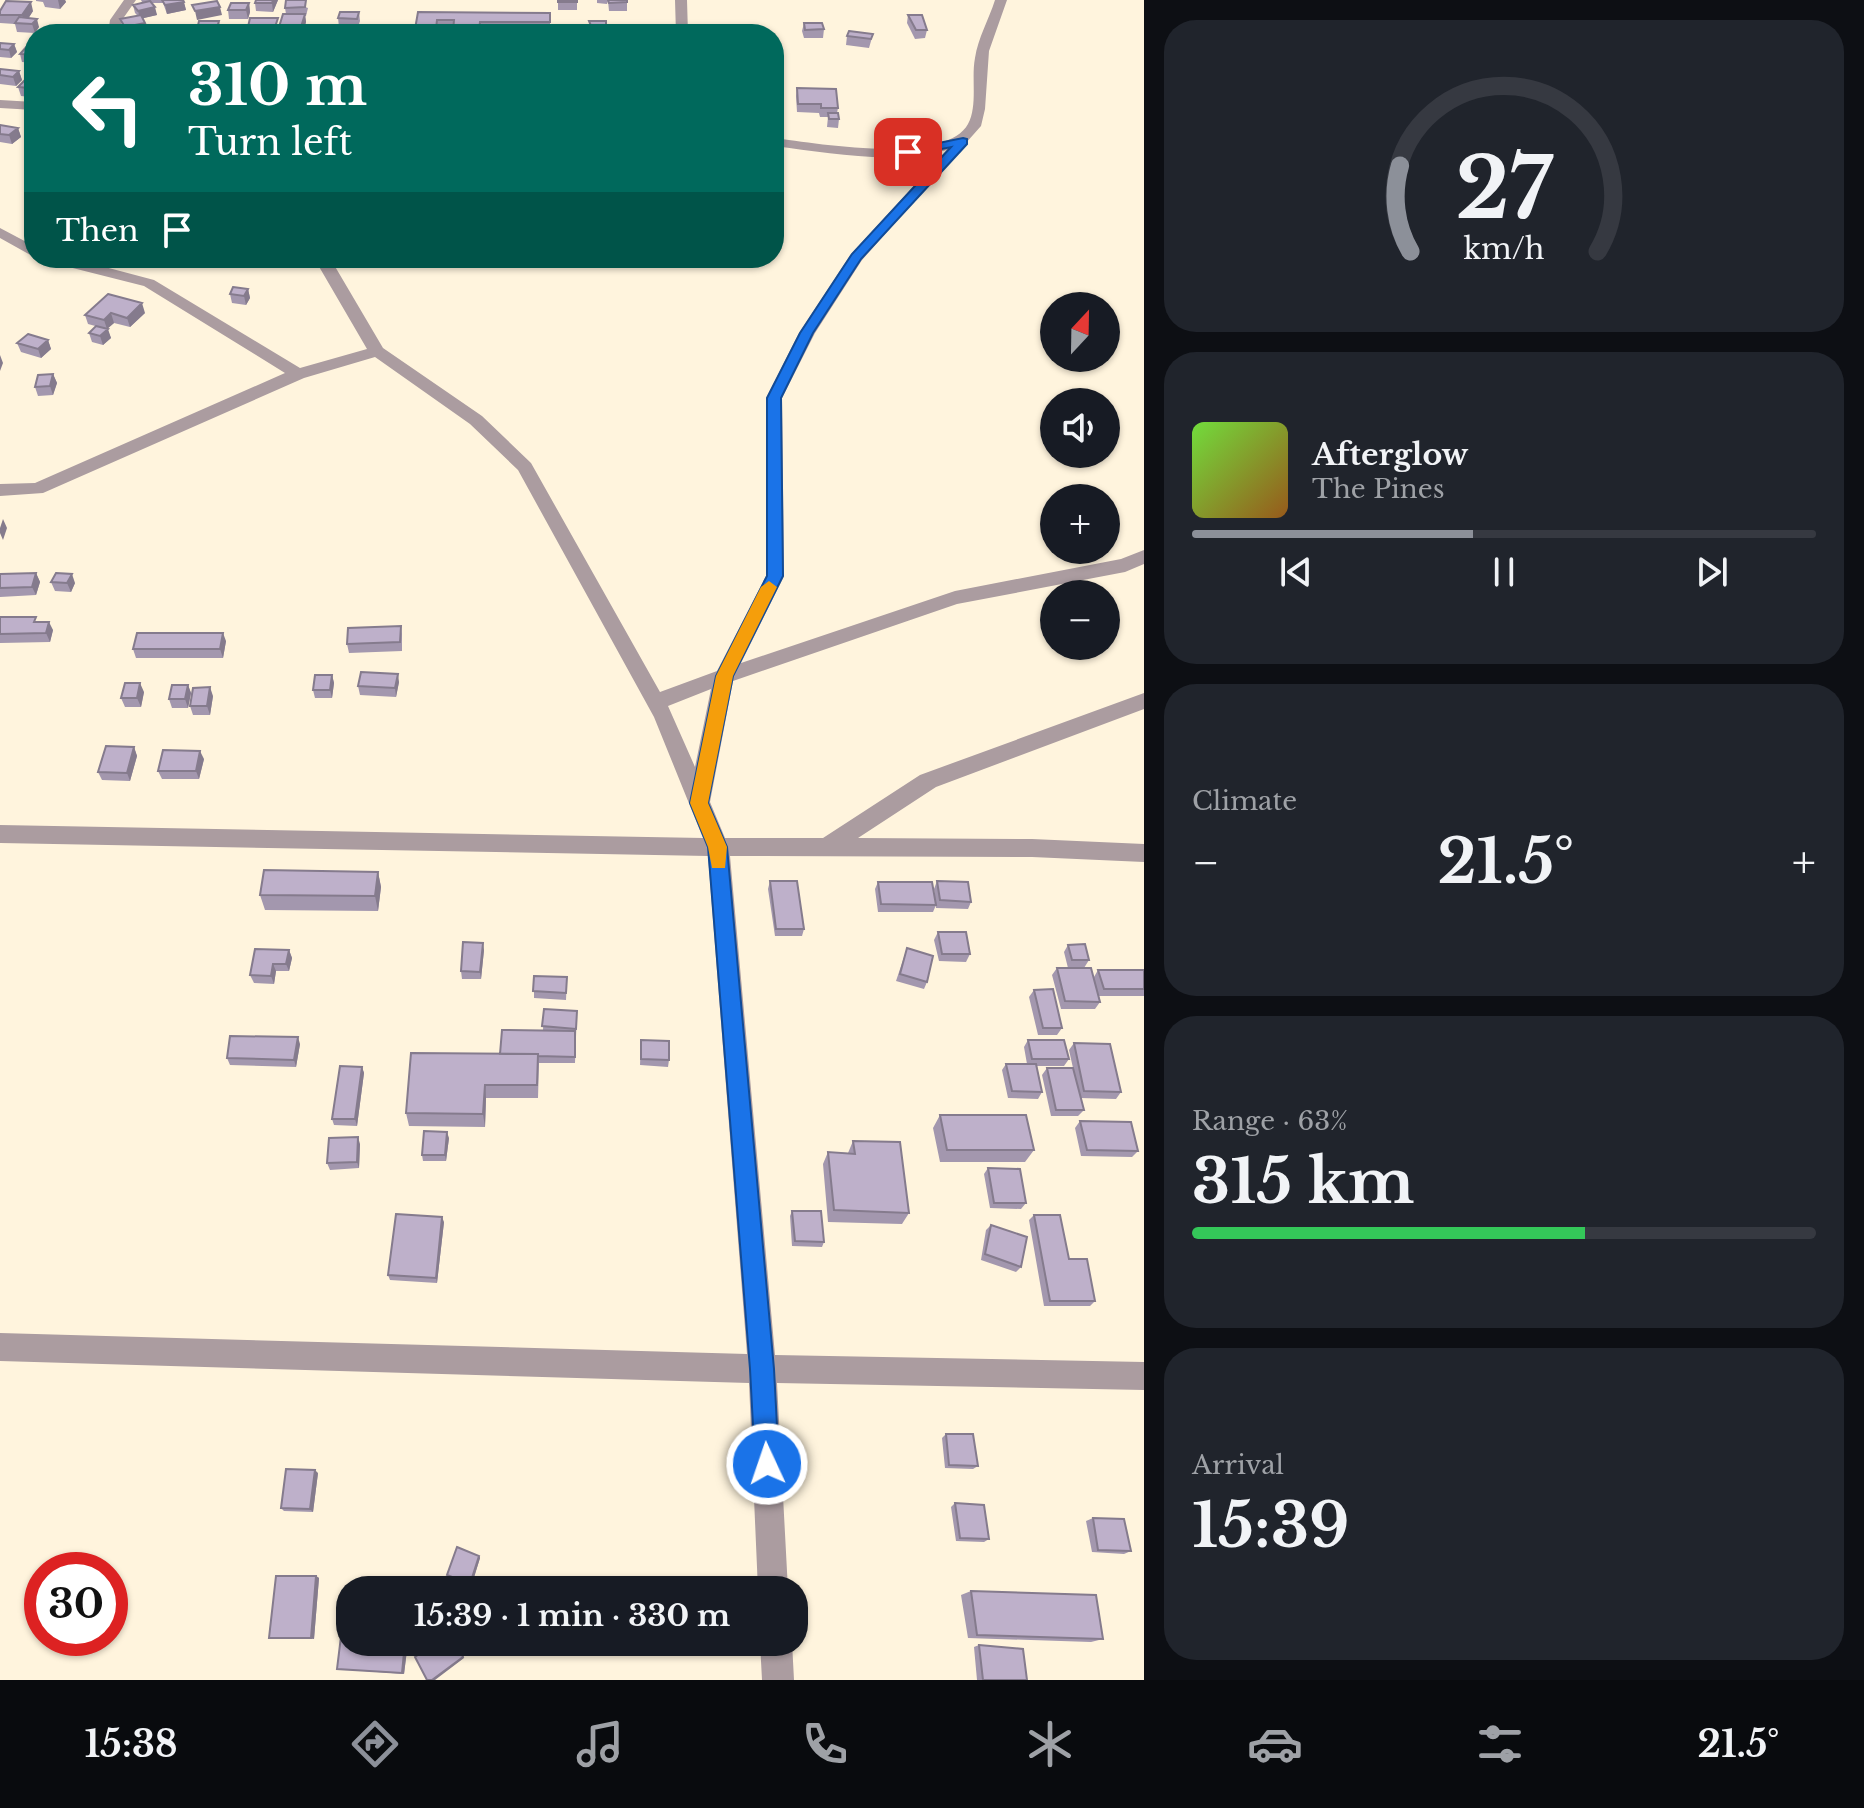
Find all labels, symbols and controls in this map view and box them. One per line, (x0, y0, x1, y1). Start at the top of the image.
text: 310 m (188, 51, 367, 120)
icon: left (56, 56, 160, 160)
pin (874, 118, 942, 186)
text: Turn left (188, 120, 352, 165)
icon: arrive (886, 130, 930, 174)
text: 27 (1455, 137, 1554, 240)
icon: arrive (155, 208, 199, 252)
text: Then (56, 212, 139, 249)
text: km/h (1463, 231, 1545, 267)
north arrow (1040, 292, 1120, 372)
map controls (1040, 292, 1120, 660)
button: sound (1040, 388, 1120, 468)
text: Afterglow (1312, 436, 1468, 473)
text: The Pines (1312, 473, 1444, 505)
button: + (1040, 484, 1120, 564)
icon: previous (1274, 550, 1318, 594)
icon: pause (1482, 550, 1526, 594)
icon: next (1690, 550, 1734, 594)
button: − (1040, 580, 1120, 660)
text: Climate (1192, 785, 1297, 817)
text: 21.5° (1438, 825, 1574, 899)
text: − (1192, 835, 1220, 890)
text: + (1792, 835, 1816, 890)
text: Range · 63% (1192, 1105, 1348, 1137)
text: 315 km (1192, 1145, 1414, 1219)
position arrow (725, 1422, 809, 1506)
text: Arrival (1192, 1449, 1284, 1481)
text: 15:39 (1192, 1489, 1350, 1563)
speed limit sign: 30 (24, 1552, 128, 1656)
text: 15:39 · 1 min · 330 m (414, 1597, 730, 1634)
icon: directions (347, 1716, 403, 1772)
icon: music (572, 1716, 628, 1772)
icon: phone (797, 1716, 853, 1772)
icon: climate (1022, 1716, 1078, 1772)
icon: car (1247, 1716, 1303, 1772)
icon: filters (1472, 1716, 1528, 1772)
text: 15:38 (85, 1722, 178, 1767)
text: 21.5° (1697, 1722, 1779, 1767)

